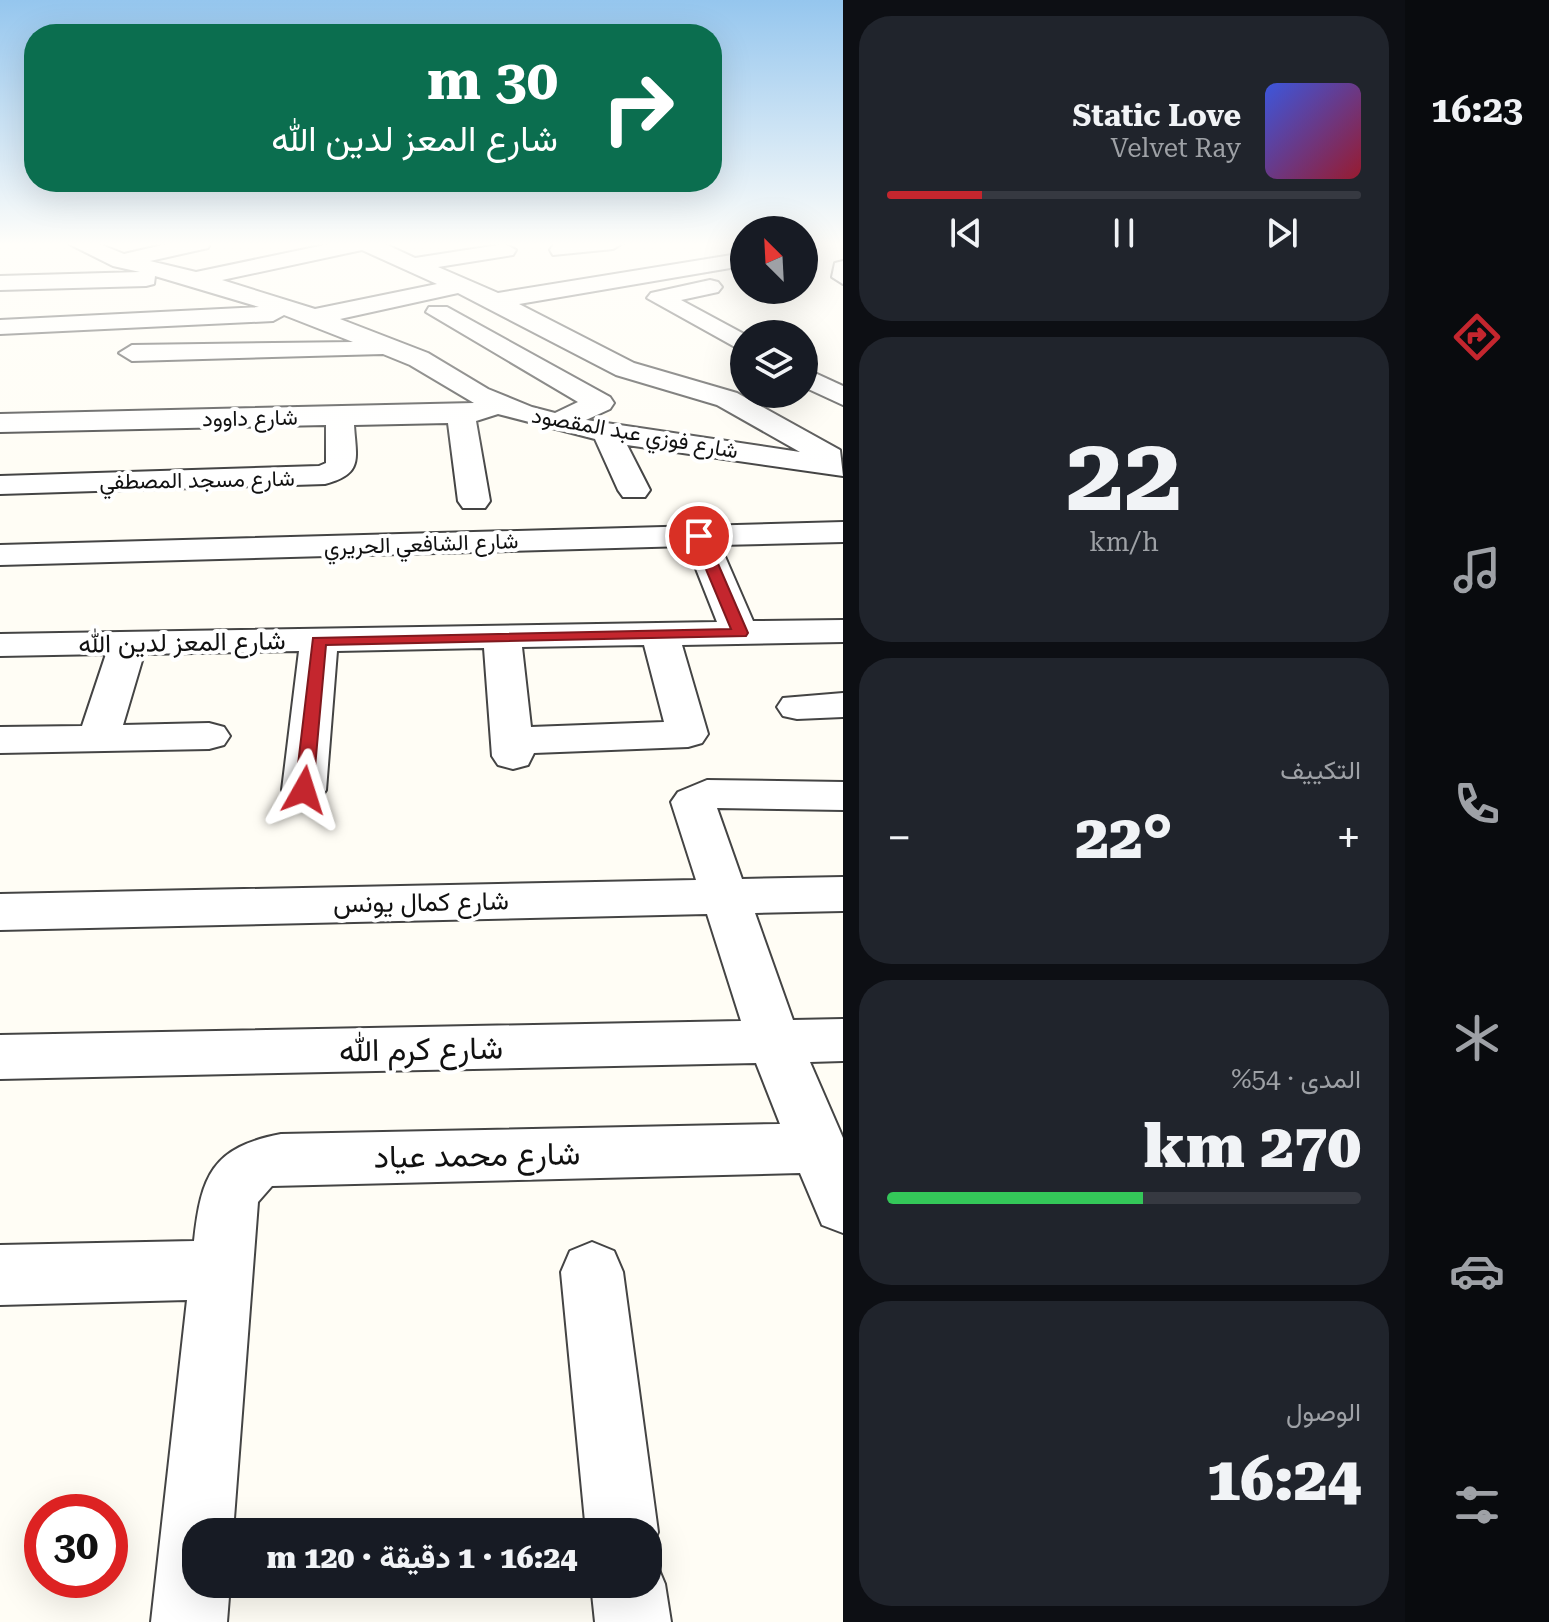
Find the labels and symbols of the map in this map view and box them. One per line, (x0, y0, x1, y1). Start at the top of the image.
north arrow (730, 216, 818, 304)
street label: شارع فوزي عبد المقصود (529, 403, 740, 469)
street label: شارع داوود (202, 405, 298, 433)
street label: شارع مسجد المصطفي (99, 466, 295, 500)
pin (665, 502, 733, 570)
street label: شارع الشافعي الحريري (323, 528, 519, 566)
street label: شارع المعز لدين الله (78, 625, 286, 662)
position arrow (262, 748, 346, 832)
street label: شارع كمال يونس (333, 885, 509, 922)
street label: شارع كرم الله (339, 1029, 503, 1072)
street label: شارع محمد عياد (373, 1134, 581, 1179)
speed limit sign: 30 (24, 1494, 128, 1598)

